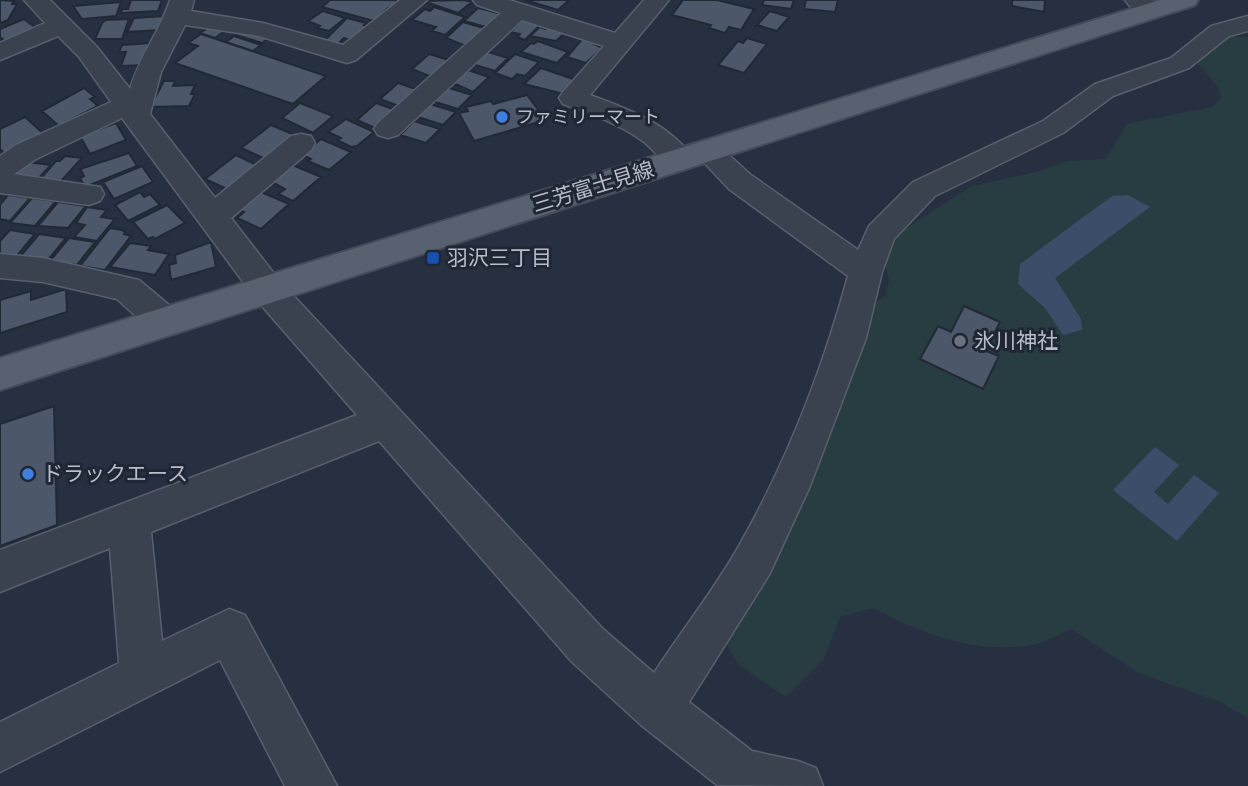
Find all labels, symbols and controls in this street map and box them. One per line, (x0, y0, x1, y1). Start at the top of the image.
place label: ファミリーマート (516, 107, 660, 127)
marker: ファミリーマート (494, 109, 510, 125)
street label: 三芳富士見線 (529, 157, 656, 216)
place label: 羽沢三丁目 (447, 246, 552, 269)
marker: 羽沢三丁目 (425, 250, 441, 266)
place label: 氷川神社 (974, 329, 1058, 352)
marker: 氷川神社 (952, 333, 968, 349)
place label: ドラックエース (42, 462, 188, 485)
marker: ドラックエース (20, 466, 36, 482)

